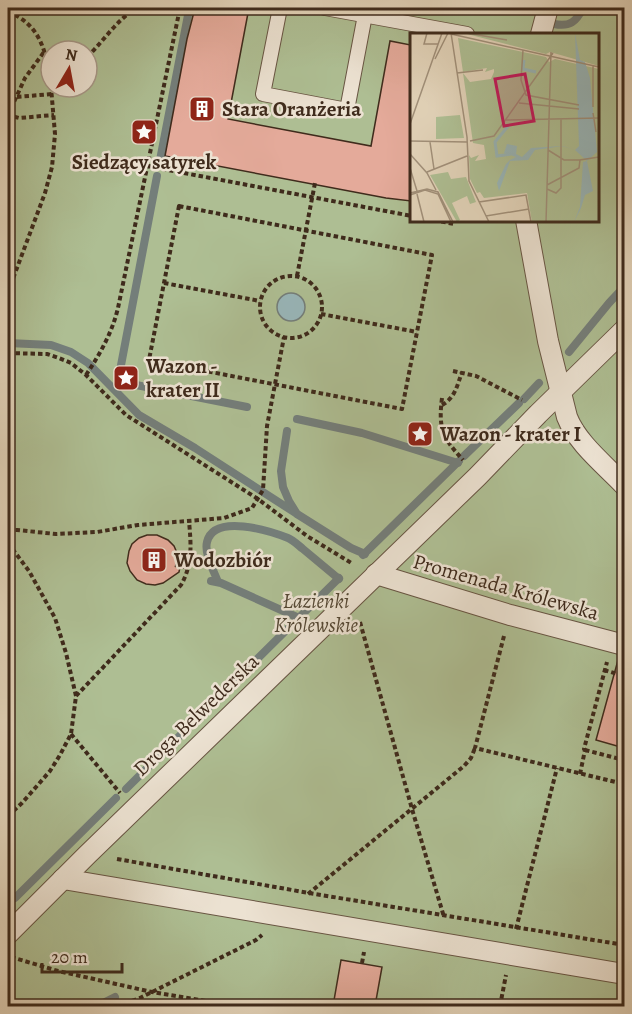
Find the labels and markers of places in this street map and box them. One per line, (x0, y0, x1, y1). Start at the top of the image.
building icon: Stara Oranżeria (187, 94, 217, 124)
place label: Stara Oranżeria (222, 95, 362, 123)
place icon: Siedzący satyrek (129, 117, 159, 147)
place label: Siedzący satyrek (72, 148, 216, 176)
place label: Wazon - krater II (145, 352, 220, 404)
place icon: Wazon - krater II (111, 363, 141, 393)
place icon: Wazon - krater I (405, 419, 435, 449)
place label: Wazon - krater I (439, 420, 581, 448)
building icon: Wodozbiór (139, 545, 169, 575)
place label: Wodozbiór (173, 546, 272, 574)

